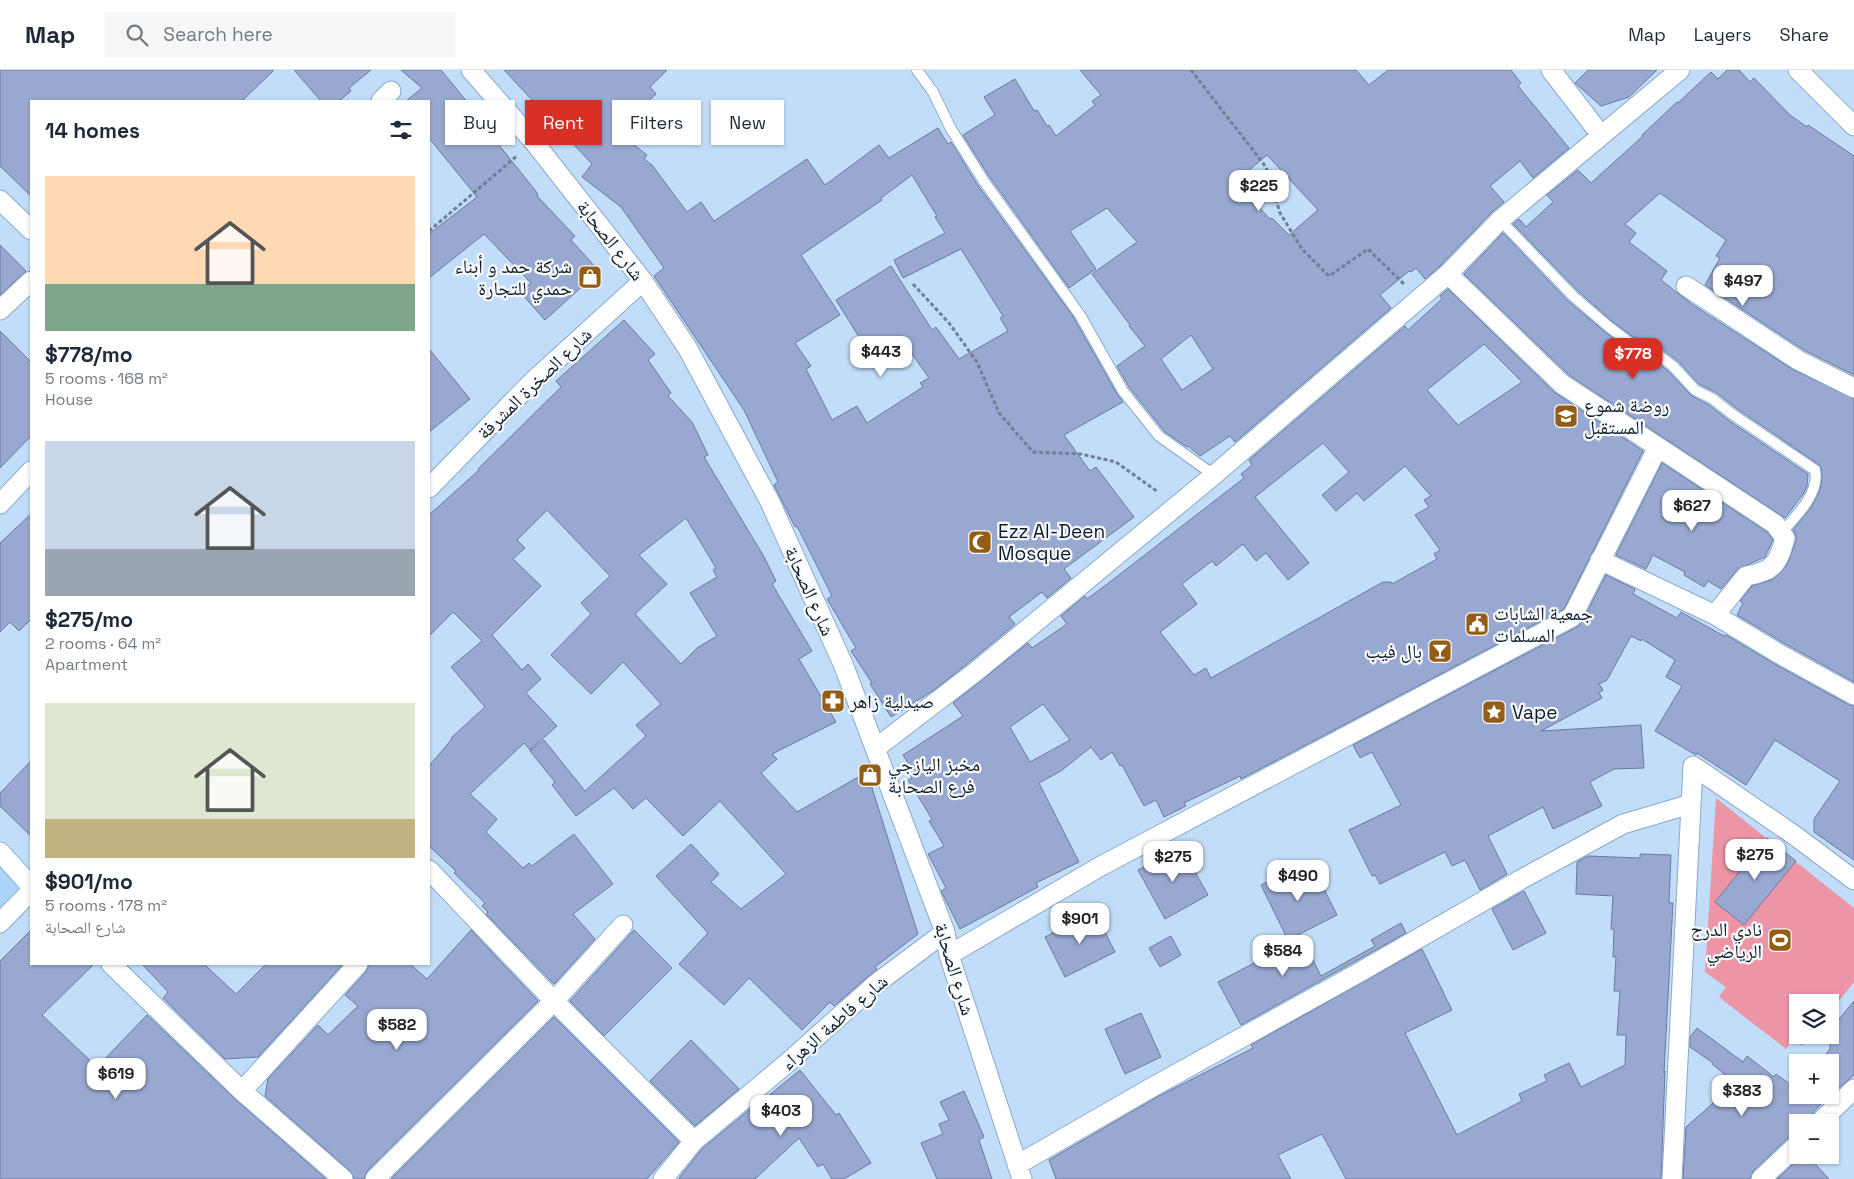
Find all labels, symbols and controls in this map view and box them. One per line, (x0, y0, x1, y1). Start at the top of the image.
search box (105, 12, 455, 57)
text: Map (25, 19, 75, 50)
icon: search (123, 21, 151, 49)
text: Search here (163, 22, 273, 47)
text: Map (1628, 23, 1666, 46)
text: Layers (1694, 23, 1751, 46)
text: Share (1779, 23, 1829, 46)
chip: Buy (445, 100, 515, 145)
chip: Rent (525, 100, 602, 145)
chip: Filters (612, 100, 701, 145)
chip: New (711, 100, 784, 145)
icon: filters (387, 116, 415, 144)
text: 14 homes (45, 117, 140, 144)
pin: $225 (1229, 170, 1289, 212)
text: $225 (1240, 175, 1278, 196)
street label: شارع الصحابة (571, 195, 650, 286)
icon: home (185, 208, 275, 298)
place label: شركة حمد و أبناء حمدي للتجارة (454, 254, 572, 304)
shop icon: شركة حمد و أبناء حمدي للتجارة (577, 264, 603, 290)
pin: $497 (1713, 264, 1773, 307)
text: $497 (1724, 270, 1762, 291)
street label: شارع الصخرة المشرفة (472, 322, 597, 445)
pin: $443 (851, 336, 911, 378)
pin: $778 (1603, 338, 1663, 380)
text: $778/mo (45, 341, 133, 368)
text: $443 (861, 341, 901, 362)
text: $778 (1614, 343, 1652, 364)
text: 5 rooms · 168 m² (45, 368, 168, 389)
text: House (45, 389, 93, 410)
place label: روضة شموع المستقبل (1584, 393, 1669, 440)
school or university icon: روضة شموع المستقبل (1553, 403, 1579, 429)
icon: home (185, 473, 275, 563)
pin: $627 (1662, 490, 1722, 532)
text: $627 (1673, 495, 1711, 516)
place label: Ezz Al-Deen Mosque (998, 519, 1105, 566)
mosque icon: Ezz Al-Deen Mosque (967, 529, 993, 555)
street label: شارع الصحابة (779, 542, 840, 640)
place label: جمعية الشابات المسلمات (1494, 601, 1593, 648)
text: $275/mo (45, 606, 133, 633)
public building icon: جمعية الشابات المسلمات (1464, 611, 1490, 637)
text: 2 rooms · 64 m² (45, 633, 161, 654)
bar icon: بال فيب (1427, 638, 1453, 664)
place label: بال فيب (1365, 639, 1422, 664)
text: Apartment (45, 654, 128, 675)
pharmacy icon: صيدلية زاهر (820, 688, 846, 714)
place label: صيدلية زاهر (849, 689, 934, 714)
place icon: Vape (1481, 699, 1507, 725)
place label: Vape (1512, 700, 1558, 725)
icon: home (185, 735, 275, 825)
place label: مخبز اليازجي فرع الصحابة (888, 752, 980, 799)
shop icon: مخبز اليازجي فرع الصحابة (857, 762, 883, 788)
pin: $275 (1725, 838, 1785, 881)
pin: $275 (1143, 840, 1203, 883)
text: $275 (1736, 844, 1774, 865)
text: $275 (1154, 846, 1192, 867)
pin: $490 (1268, 860, 1328, 902)
text: $490 (1278, 865, 1318, 886)
text: $901/mo (45, 868, 133, 895)
text: 5 rooms · 178 m² (45, 895, 167, 916)
pin: $901 (1050, 902, 1110, 945)
text: $901 (1061, 908, 1099, 929)
text: شارع الصحابة (45, 917, 126, 938)
place label: نادي الدرج الرياضي (1691, 917, 1762, 967)
street label: شارع الصحابة (929, 920, 980, 1019)
sports icon: نادي الدرج الرياضي (1767, 927, 1793, 953)
pin: $584 (1253, 934, 1313, 977)
text: $584 (1263, 940, 1303, 961)
street label: شارع فاطمة الزهراء (776, 969, 893, 1076)
map controls (1789, 994, 1839, 1164)
button: layers (1789, 994, 1839, 1044)
pin: $582 (367, 1008, 427, 1051)
text: $582 (378, 1014, 416, 1035)
button: + (1789, 1054, 1839, 1104)
pin: $619 (86, 1058, 146, 1100)
text: $619 (98, 1063, 134, 1084)
pin: $383 (1712, 1074, 1772, 1117)
text: $383 (1723, 1080, 1761, 1101)
pin: $403 (751, 1094, 811, 1137)
text: $403 (761, 1100, 801, 1121)
button: − (1789, 1114, 1839, 1164)

